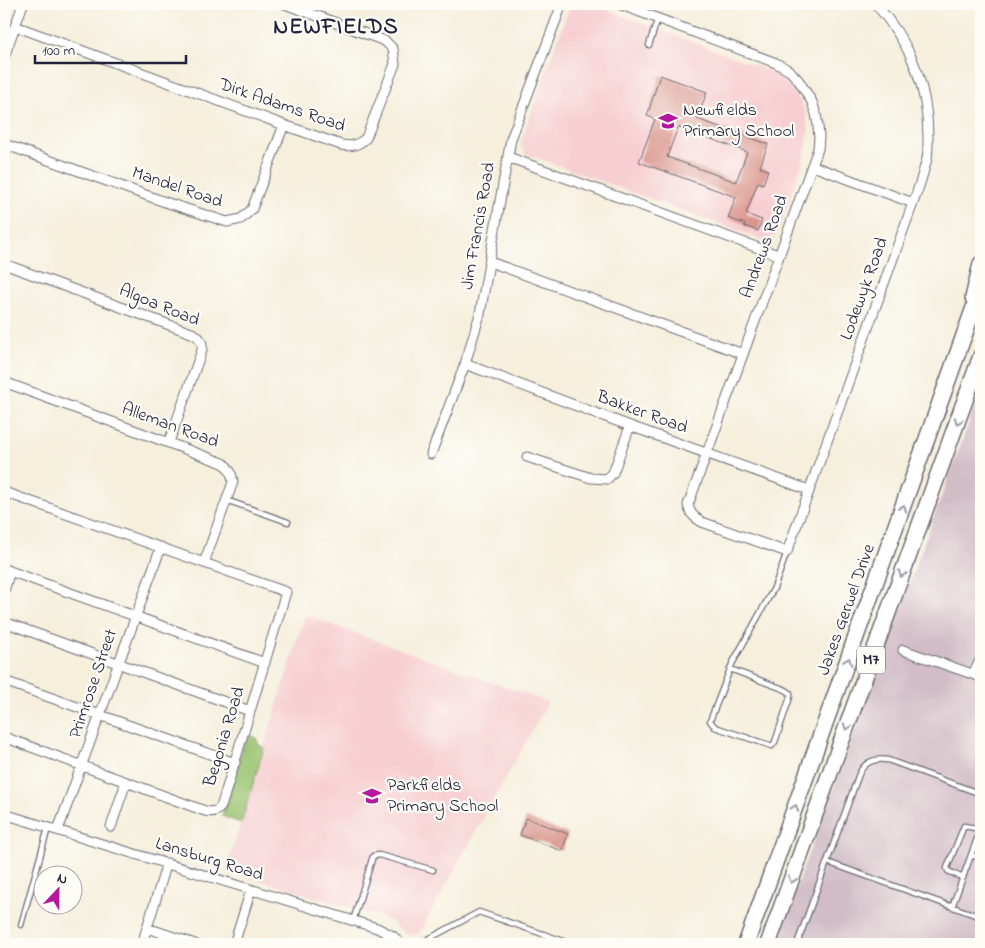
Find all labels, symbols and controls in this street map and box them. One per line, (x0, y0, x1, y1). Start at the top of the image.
district label: NEWFIELDS (273, 12, 399, 44)
scale bar (35, 32, 186, 64)
text: 100 m (42, 40, 75, 62)
street label: Dirk Adams Road (214, 72, 349, 140)
place label: Newfields Primary School (683, 98, 794, 145)
school or university icon: Newfields Primary School (657, 110, 679, 132)
street label: Mandel Road (128, 160, 226, 216)
street label: Jim Francis Road (455, 160, 503, 292)
street label: Andrews Road (734, 192, 796, 302)
street label: Lodewyk Road (834, 234, 896, 344)
street label: Algoa Road (114, 278, 203, 335)
street label: Bakker Road (592, 384, 691, 441)
street label: Alleman Road (118, 396, 222, 456)
one-way arrow (954, 416, 964, 425)
one-way arrow (897, 504, 907, 512)
street label: Jakes Gerwel Drive (811, 540, 883, 679)
one-way arrow (898, 569, 908, 578)
street label: Primrose Street (63, 626, 125, 742)
road number: M7 (857, 646, 885, 674)
one-way arrow (842, 657, 852, 665)
street label: Begonia Road (197, 684, 253, 791)
one-way arrow (843, 722, 853, 730)
place label: Parkfields Primary School (387, 773, 498, 820)
school or university icon: Parkfields Primary School (361, 785, 383, 807)
one-way arrow (789, 805, 799, 813)
street label: Lansburg Road (152, 831, 266, 890)
north arrow (32, 866, 82, 916)
text: N (54, 868, 71, 891)
one-way arrow (788, 875, 798, 883)

